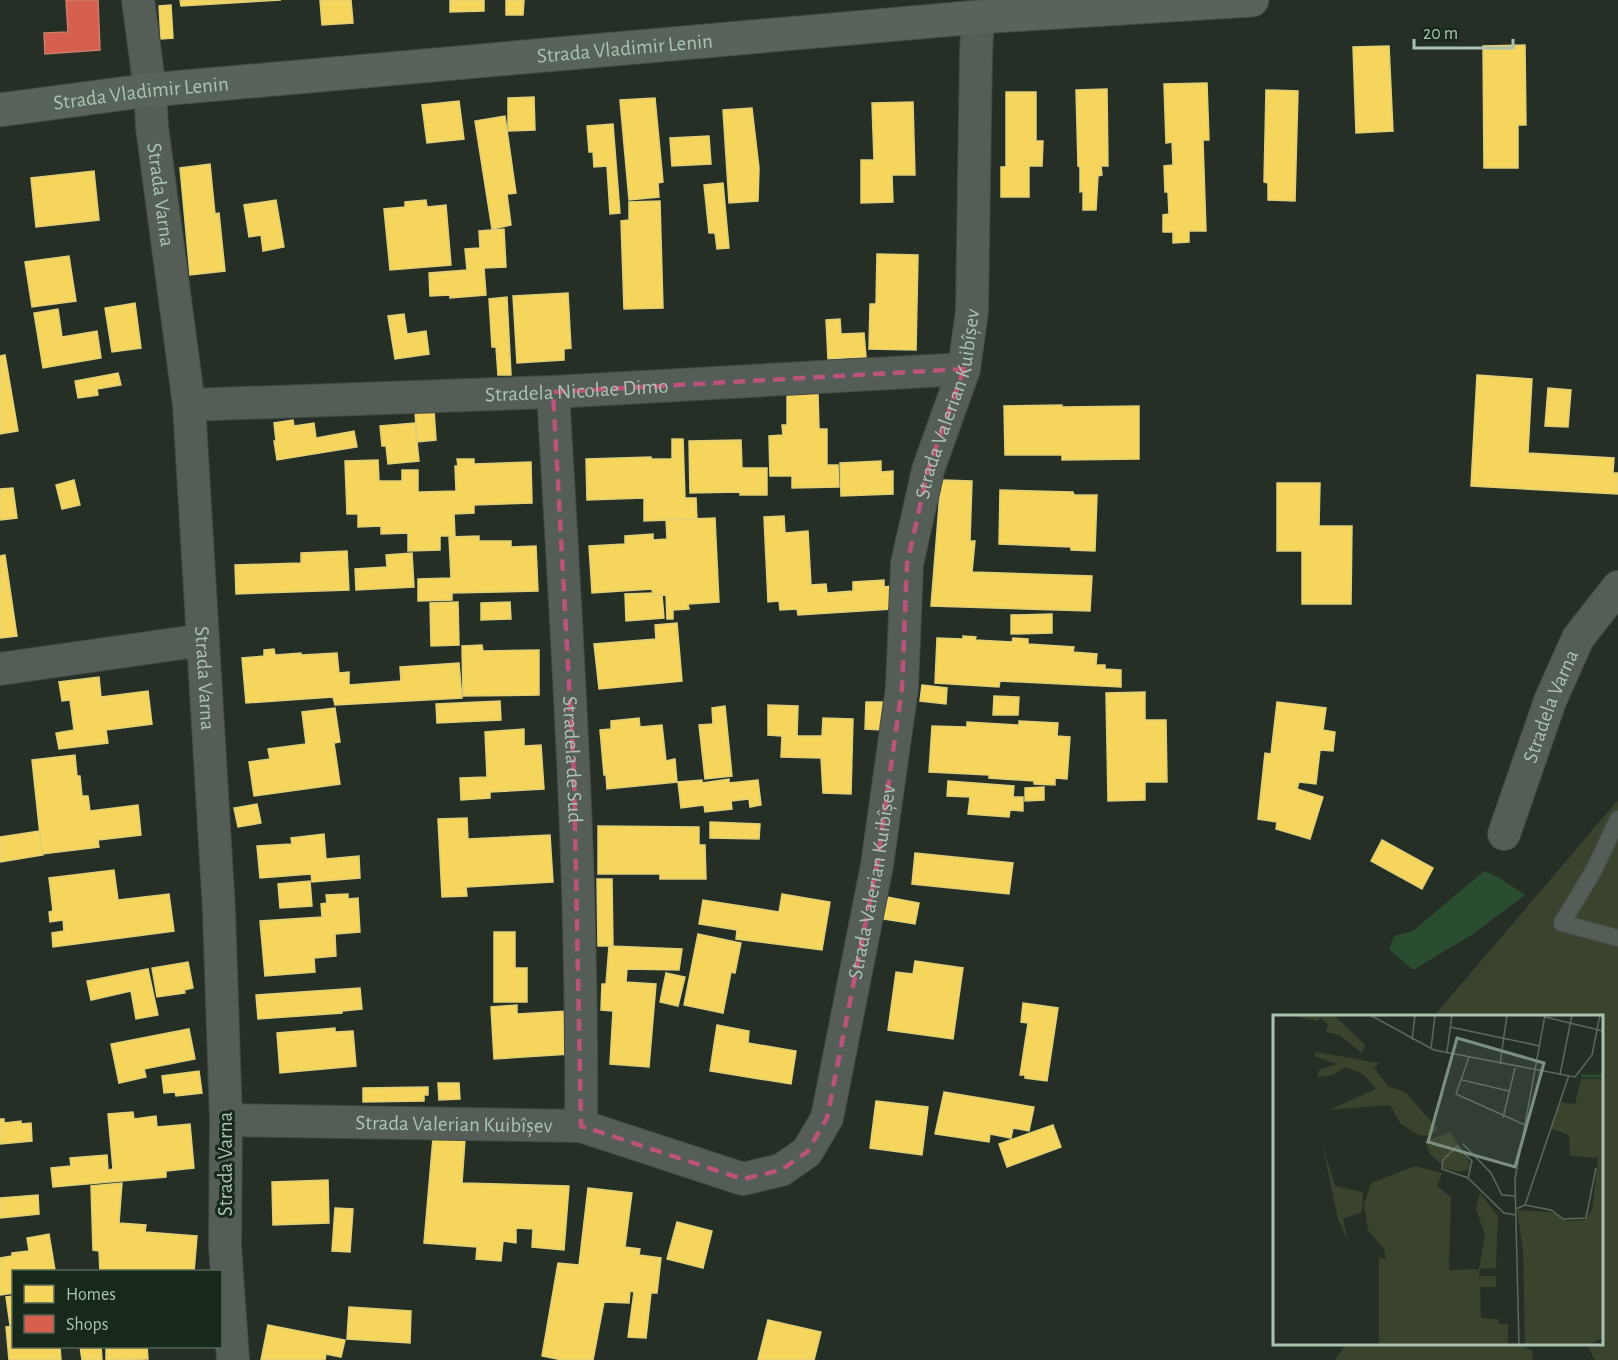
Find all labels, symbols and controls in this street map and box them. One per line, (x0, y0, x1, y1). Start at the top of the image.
scale bar (1414, 12, 1513, 50)
text: 20 m (1423, 25, 1458, 43)
street label: Strada Vladimir Lenin (536, 30, 714, 67)
street label: Strada Vladimir Lenin (52, 73, 230, 114)
street label: Strada Varna (143, 141, 178, 248)
street label: Strada Valerian Kuibîșev (912, 307, 983, 501)
street label: Stradela Nicolae Dimo (485, 376, 669, 405)
street label: Strada Varna (191, 625, 218, 731)
street label: Stradela Varna (1519, 646, 1582, 765)
street label: Stradela de Sud (559, 695, 586, 824)
street label: Strada Valerian Kuibîșev (845, 783, 899, 981)
inset map (1273, 1015, 1603, 1345)
street label: Strada Varna (215, 1111, 236, 1216)
street label: Strada Valerian Kuibîșev (355, 1112, 553, 1138)
legend (12, 1270, 222, 1348)
text: Homes (66, 1286, 116, 1304)
text: Shops (66, 1316, 108, 1334)

